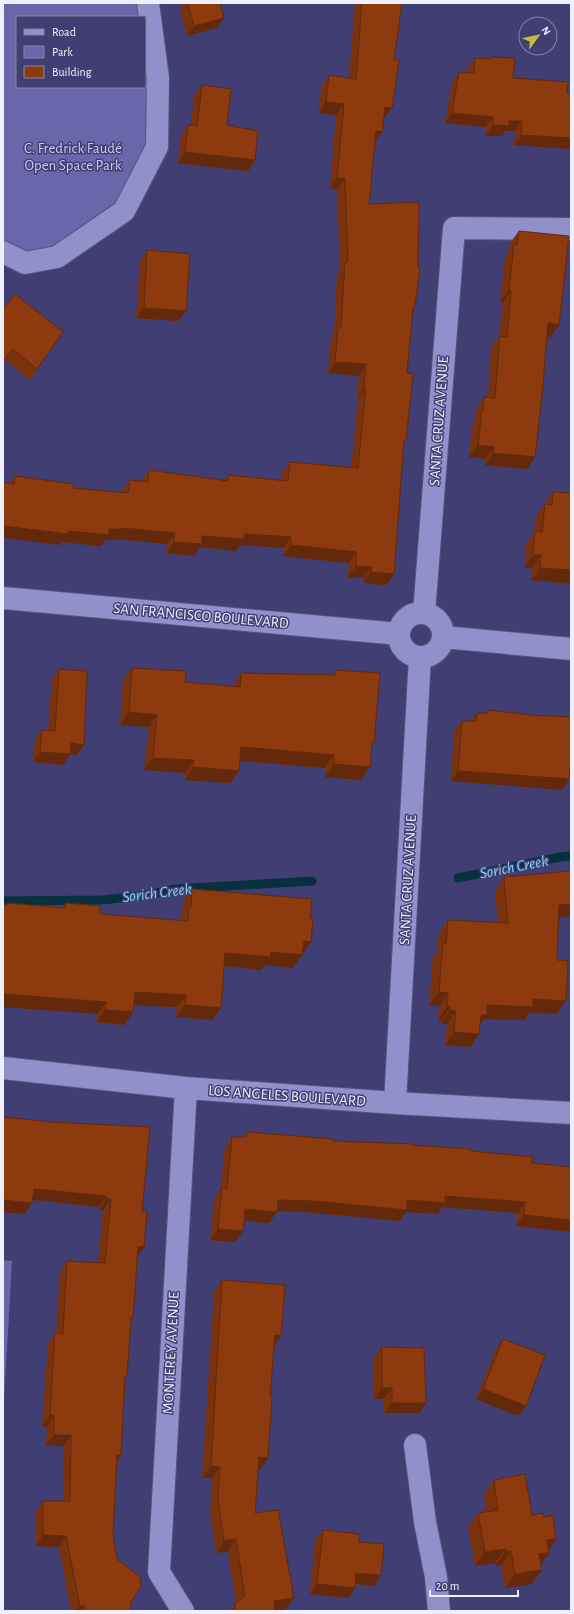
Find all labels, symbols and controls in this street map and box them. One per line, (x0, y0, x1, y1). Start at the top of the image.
legend (16, 16, 146, 88)
north arrow (518, 16, 558, 56)
text: N (539, 25, 553, 37)
text: Road (52, 26, 76, 38)
text: Park (52, 46, 73, 58)
text: Building (52, 66, 92, 78)
park label: C. Fredrick Faudé Open Space Park (24, 141, 122, 173)
street label: SANTA CRUZ AVENUE (427, 356, 451, 486)
street label: SAN FRANCISCO BOULEVARD (113, 601, 290, 631)
street label: SANTA CRUZ AVENUE (397, 815, 419, 945)
water label: Sorich Creek (478, 852, 550, 882)
water label: Sorich Creek (121, 881, 193, 905)
street label: LOS ANGELES BOULEVARD (208, 1083, 367, 1109)
street label: MONTEREY AVENUE (160, 1291, 182, 1415)
scale bar (430, 1572, 518, 1598)
text: 20 m (436, 1580, 459, 1592)

